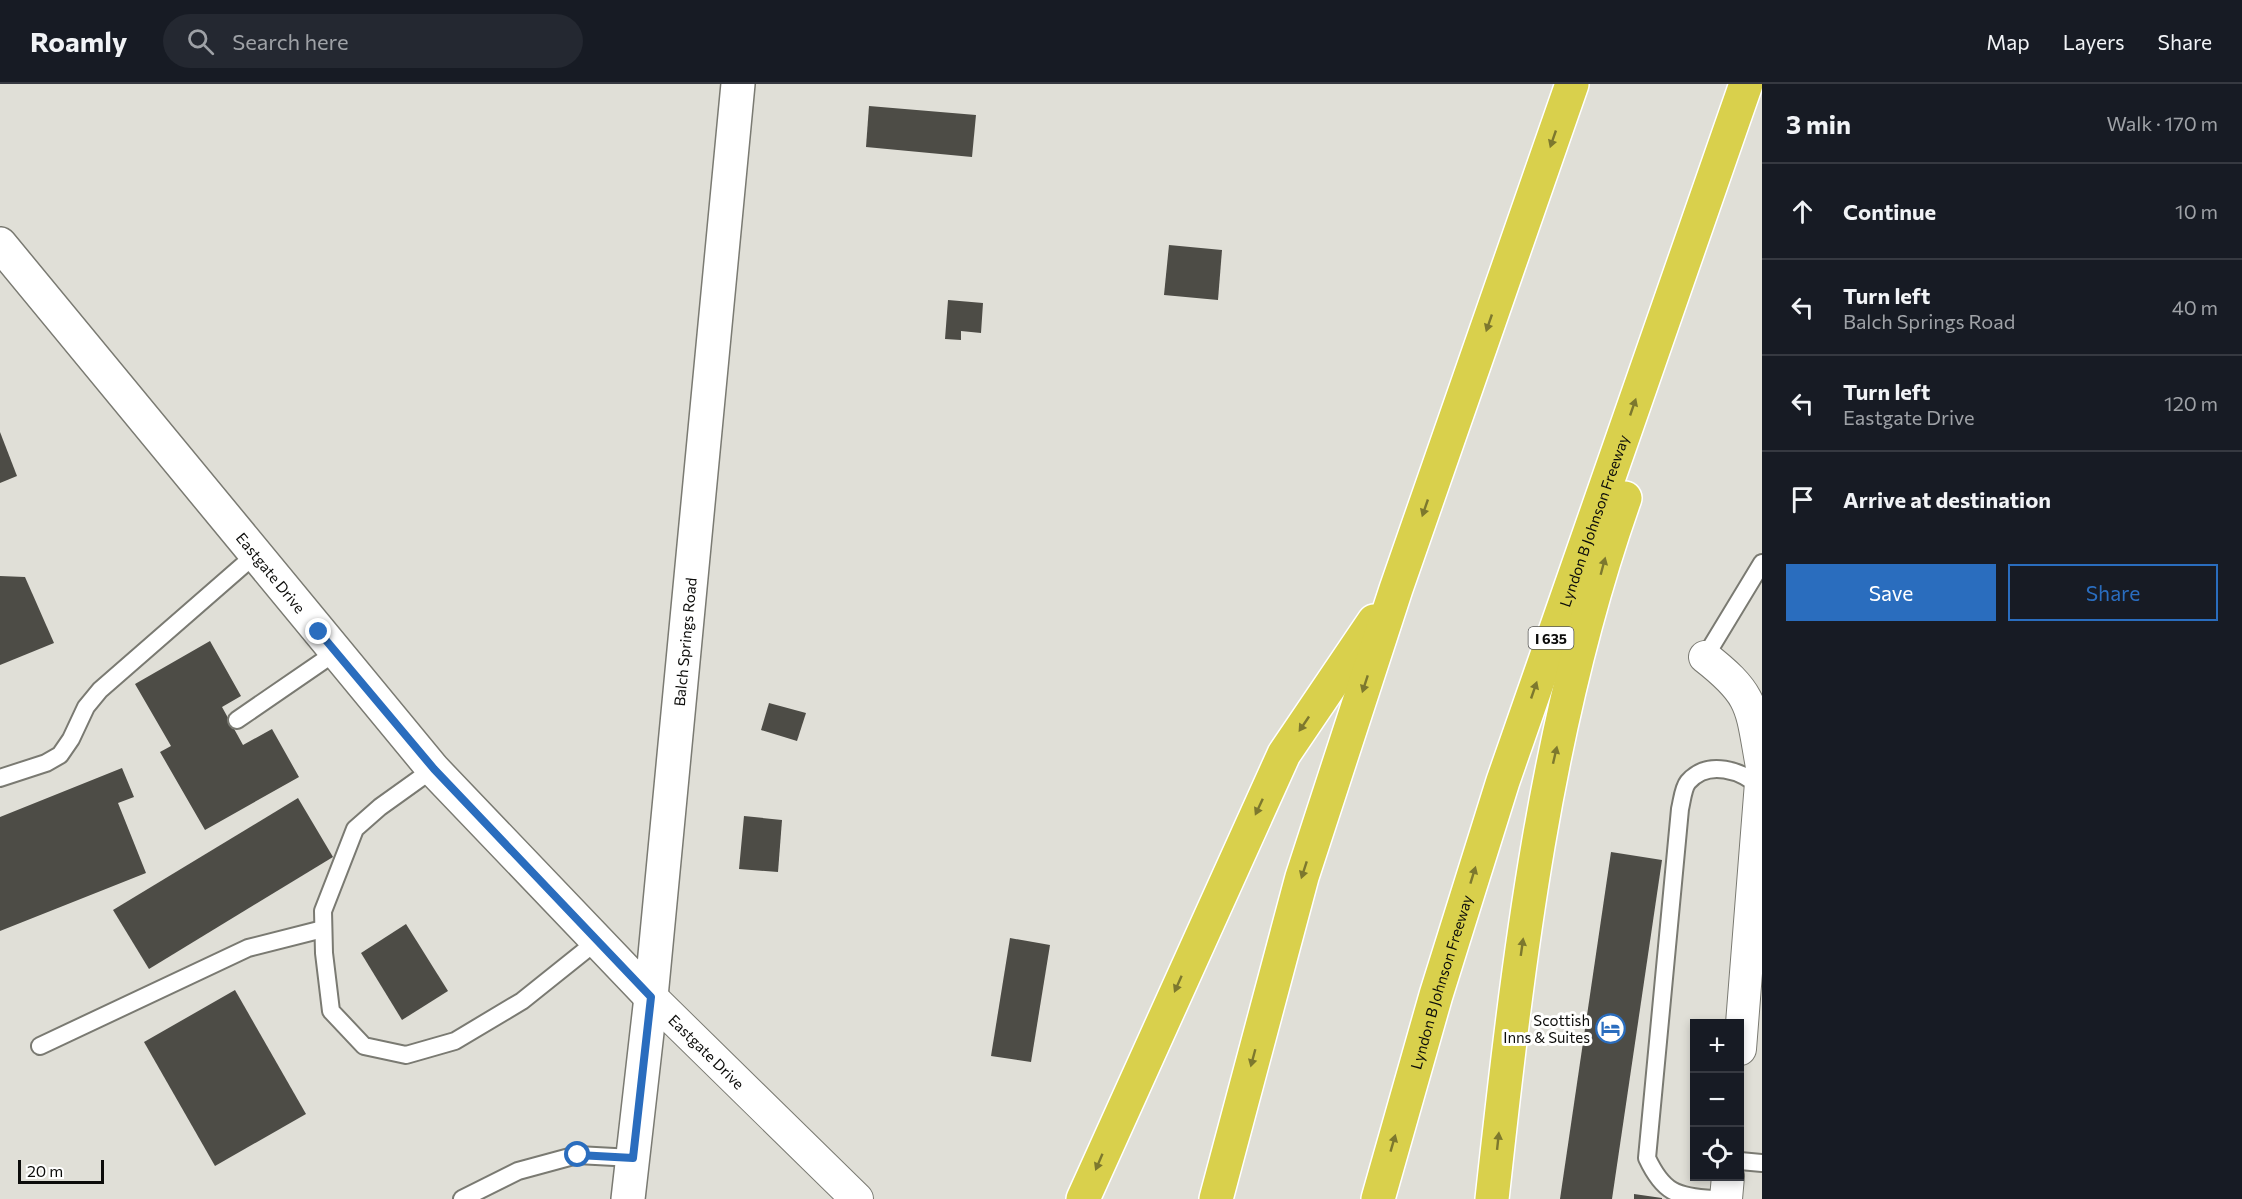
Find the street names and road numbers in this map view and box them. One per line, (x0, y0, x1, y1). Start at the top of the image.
street label: Lyndon B Johnson Freeway (1555, 432, 1632, 609)
street label: Eastgate Drive (233, 529, 309, 617)
street label: Balch Springs Road (670, 577, 700, 707)
road number: I 635 (1528, 627, 1574, 649)
street label: Lyndon B Johnson Freeway (1406, 892, 1476, 1071)
street label: Eastgate Drive (665, 1011, 748, 1093)

